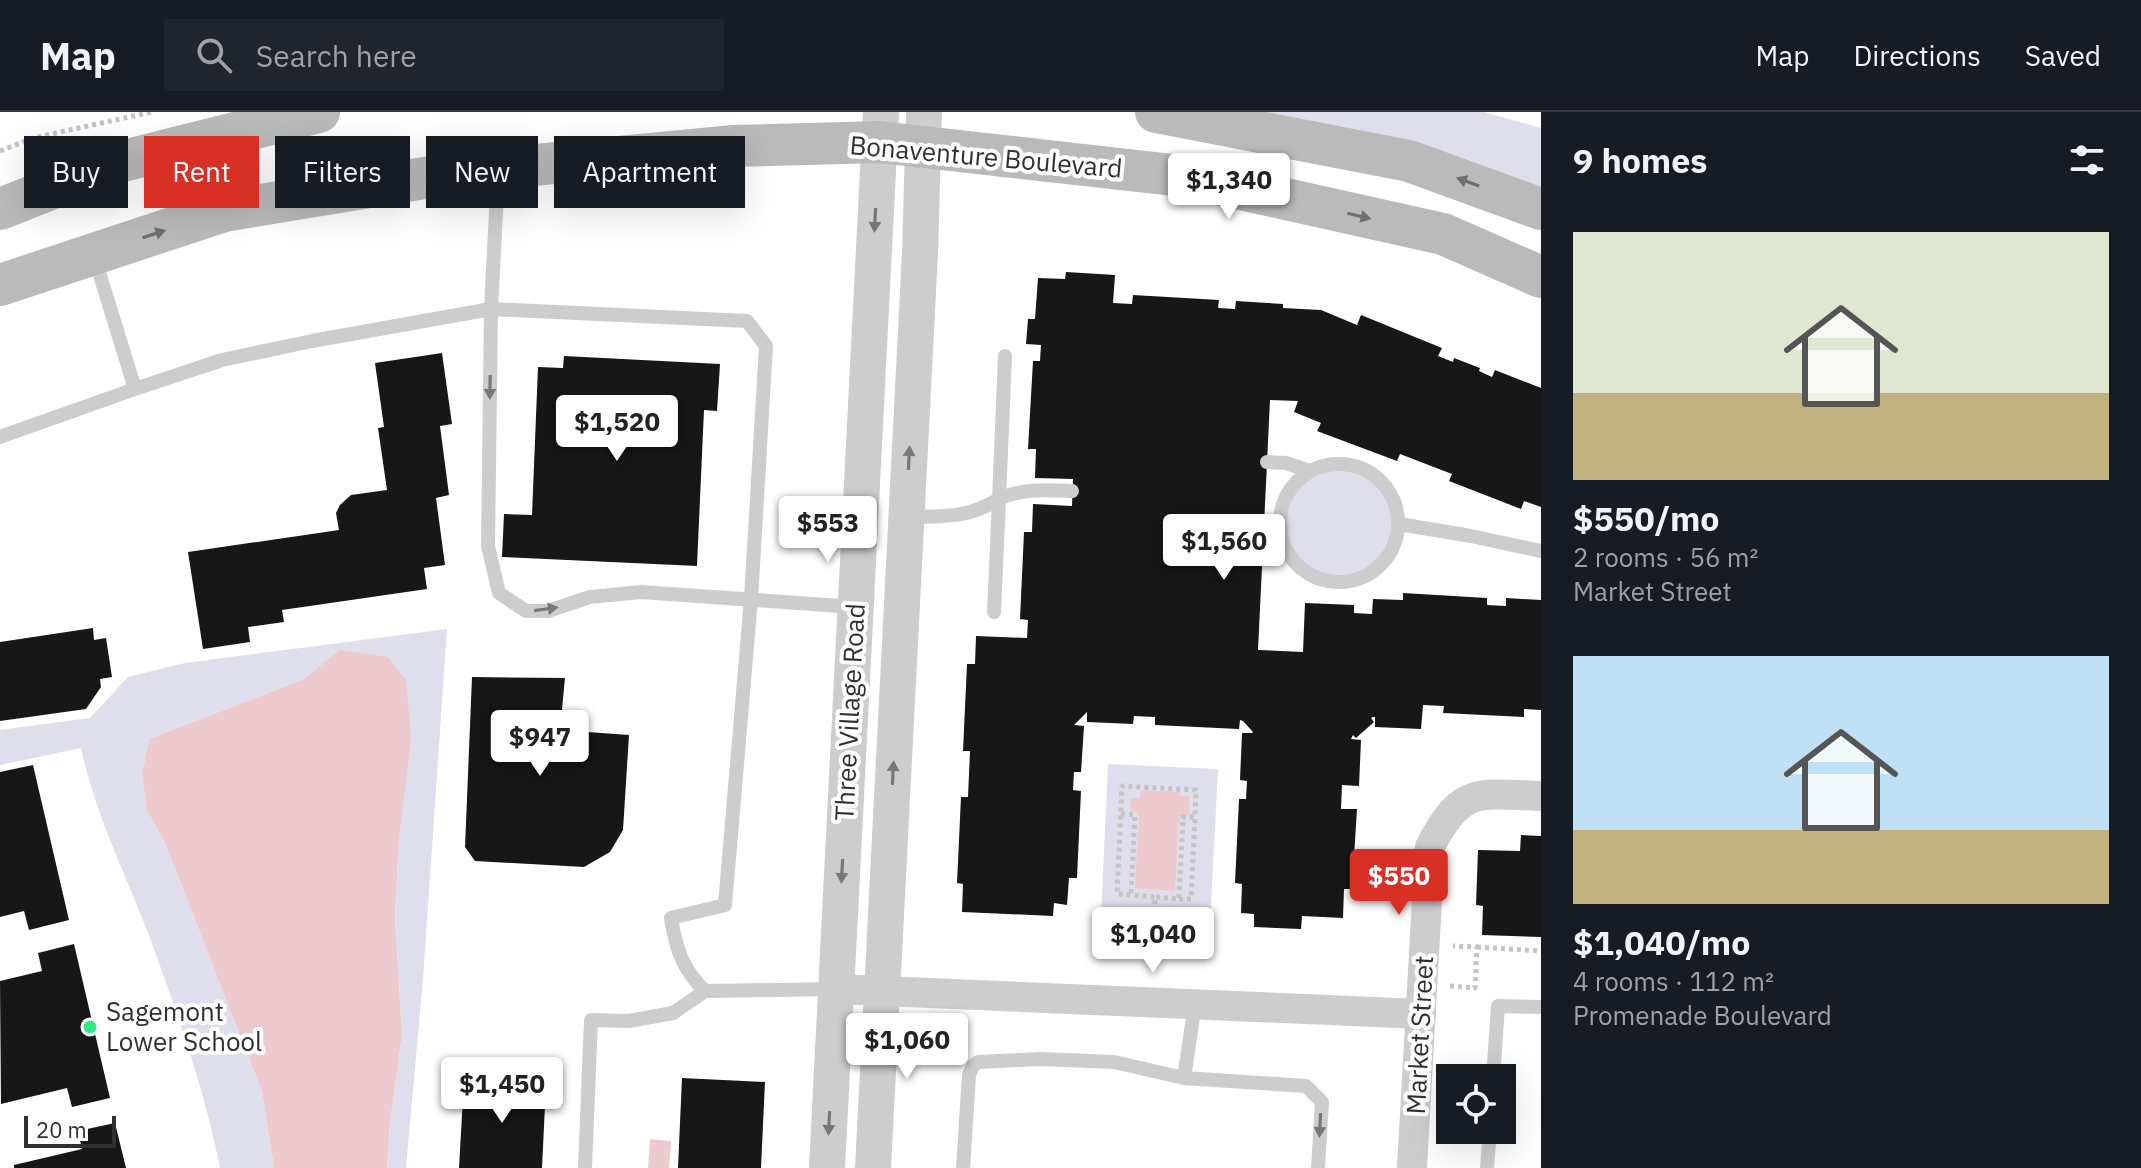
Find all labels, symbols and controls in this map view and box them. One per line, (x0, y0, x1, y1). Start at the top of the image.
search box (164, 19, 724, 91)
text: Map (40, 31, 116, 80)
icon: search (192, 33, 236, 77)
text: Search here (256, 36, 417, 75)
text: Map (1755, 37, 1809, 74)
text: Directions (1853, 37, 1981, 74)
text: Saved (2025, 37, 2101, 74)
street label: Bonaventure Boulevard (848, 127, 1124, 185)
chip: Buy (24, 136, 128, 208)
chip: Rent (144, 136, 259, 208)
chip: Filters (275, 136, 410, 208)
chip: New (426, 136, 538, 208)
chip: Apartment (554, 136, 745, 208)
text: 9 homes (1573, 138, 1708, 182)
icon: filters (2065, 138, 2109, 182)
pin: $1,340 (1164, 153, 1294, 221)
text: $1,340 (1186, 162, 1272, 196)
one-way arrow (1456, 175, 1480, 188)
one-way arrow (868, 208, 881, 233)
one-way arrow (1347, 210, 1372, 223)
one-way arrow (142, 227, 166, 239)
icon: home (1769, 284, 1913, 428)
one-way arrow (484, 375, 497, 400)
pin: $1,520 (552, 395, 682, 463)
text: $1,520 (574, 404, 660, 438)
one-way arrow (903, 445, 916, 470)
pin: $553 (781, 496, 875, 564)
text: $550/mo (1573, 496, 1720, 540)
text: $553 (797, 505, 859, 539)
pin: $1,560 (1159, 514, 1289, 582)
text: $1,560 (1181, 523, 1267, 557)
text: 2 rooms · 56 m² (1573, 540, 1758, 574)
text: Market Street (1573, 574, 1732, 608)
one-way arrow (534, 602, 559, 615)
street label: Three Village Road (826, 602, 872, 822)
icon: home (1769, 708, 1913, 852)
pin: $947 (493, 710, 587, 778)
text: $947 (509, 719, 571, 753)
one-way arrow (887, 760, 900, 785)
pin: $550 (1352, 849, 1446, 917)
text: $550 (1368, 858, 1430, 892)
one-way arrow (835, 859, 848, 884)
pin: $1,040 (1088, 907, 1218, 975)
text: $1,040 (1110, 916, 1196, 950)
text: $1,040/mo (1573, 920, 1750, 964)
street label: Market Street (1398, 955, 1440, 1115)
text: 4 rooms · 112 m² (1573, 964, 1774, 998)
place label: Sagemont Lower School (106, 994, 262, 1058)
text: Promenade Boulevard (1573, 998, 1832, 1032)
pin: $1,060 (842, 1013, 972, 1081)
marker: Sagemont Lower School (81, 1018, 99, 1036)
text: $1,060 (864, 1022, 950, 1056)
pin: $1,450 (437, 1057, 567, 1125)
map controls (1436, 1064, 1516, 1144)
button: locate (1436, 1064, 1516, 1144)
text: $1,450 (459, 1066, 545, 1100)
one-way arrow (822, 1111, 835, 1136)
scale bar (24, 1112, 116, 1148)
one-way arrow (1314, 1113, 1327, 1138)
text: 20 m (36, 1115, 87, 1144)

